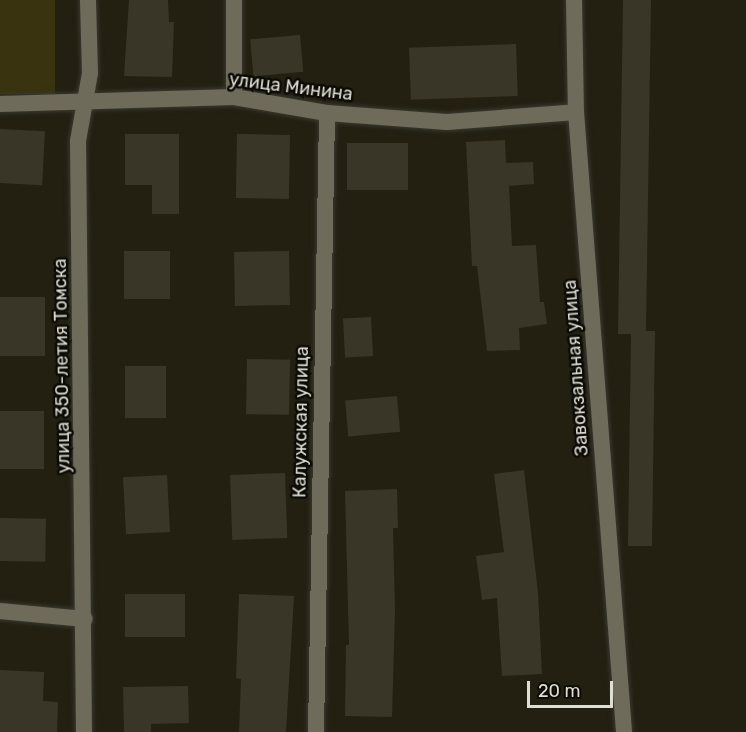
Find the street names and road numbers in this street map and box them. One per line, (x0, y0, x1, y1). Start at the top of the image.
street label: улица Минина (228, 69, 354, 105)
street label: улица 350-летия Томска (49, 258, 75, 474)
street label: Завокзальная улица (559, 279, 593, 457)
street label: Калужская улица (289, 346, 313, 498)

